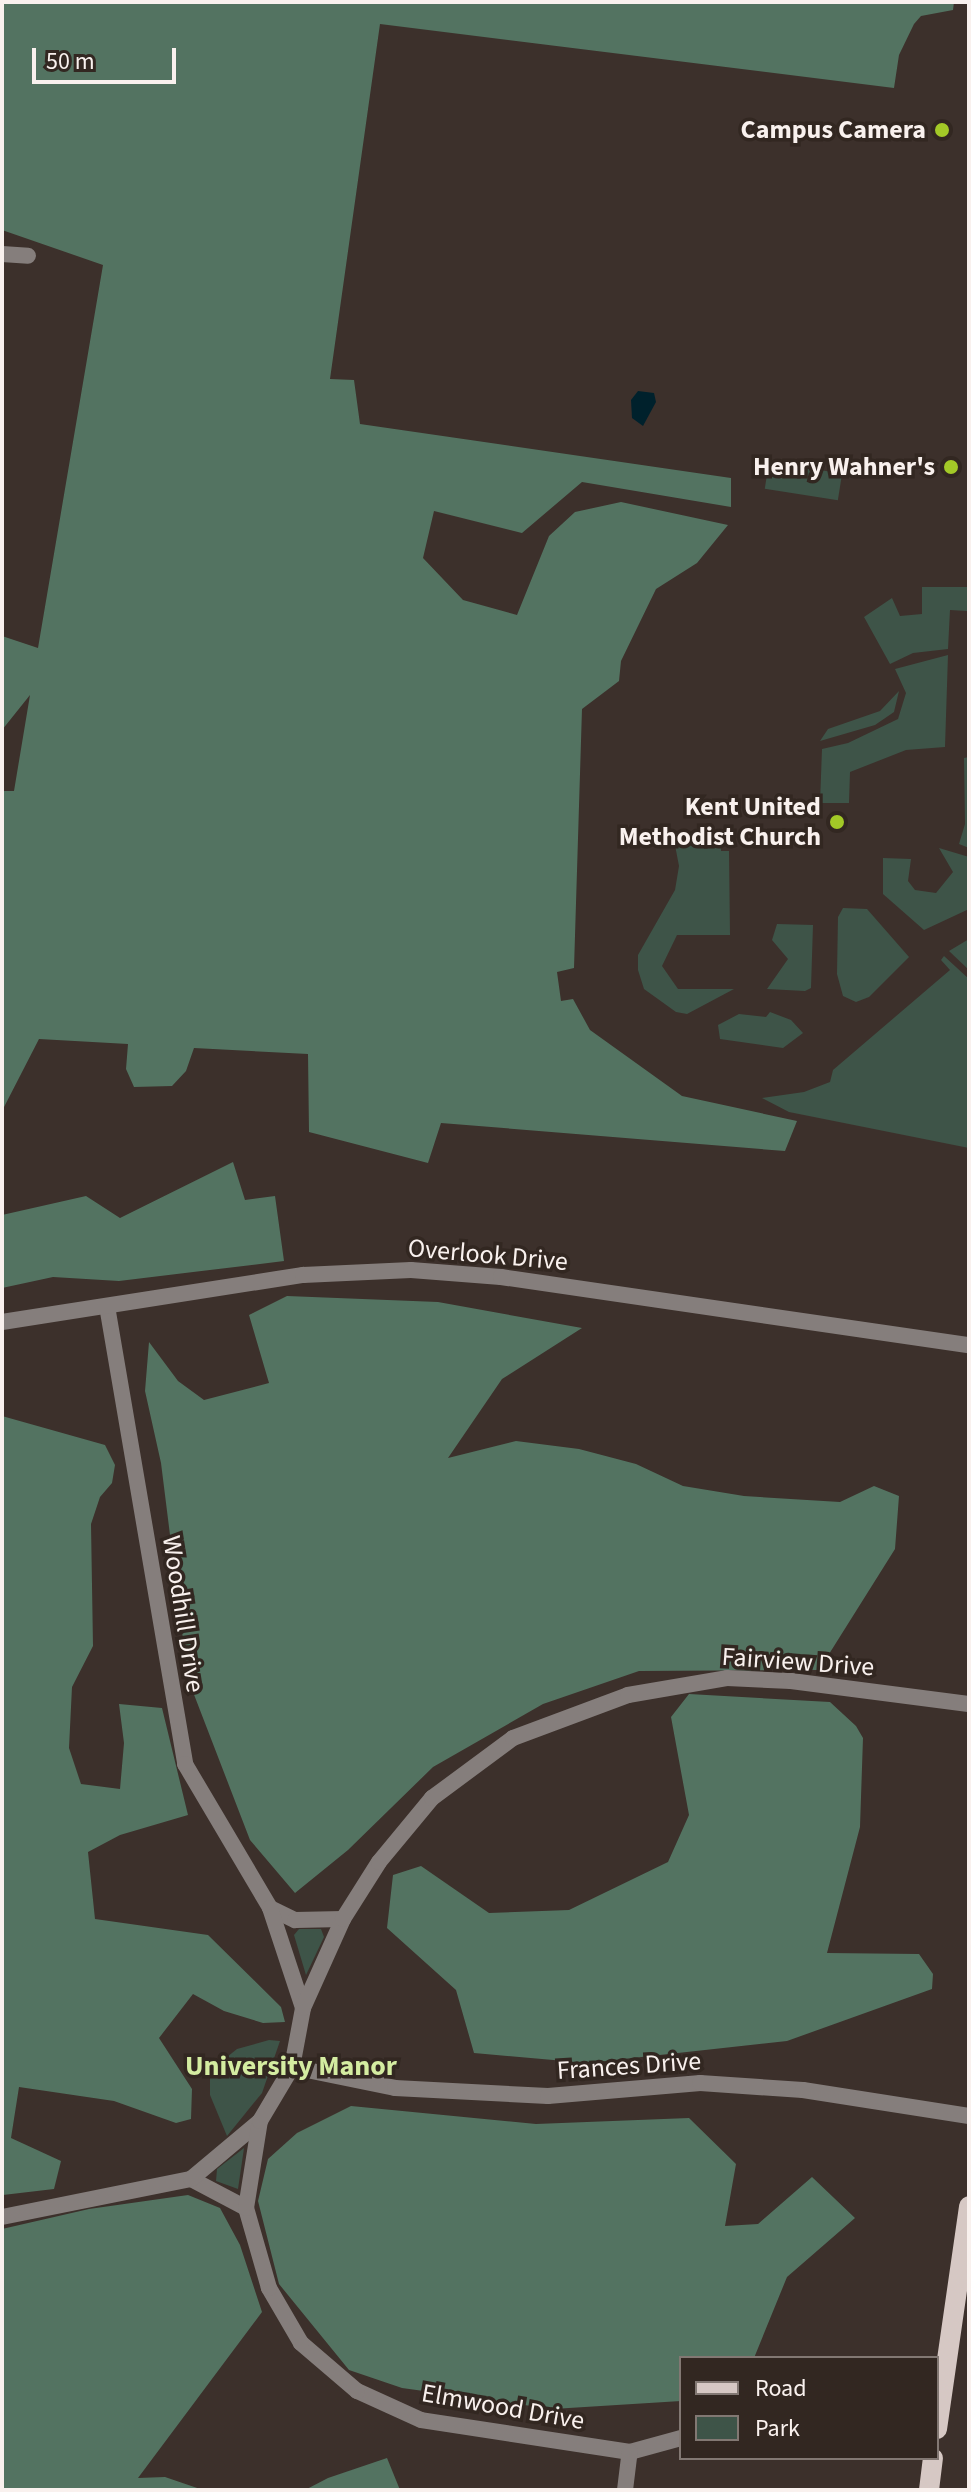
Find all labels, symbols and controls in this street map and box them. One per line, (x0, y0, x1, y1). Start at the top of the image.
scale bar (36, 32, 180, 82)
text: 50 m (46, 44, 95, 79)
place label: Campus Camera (741, 114, 926, 146)
marker: Campus Camera (933, 121, 951, 139)
place label: Henry Wahner's (753, 451, 935, 483)
marker: Henry Wahner's (942, 458, 960, 476)
place label: Kent United Methodist Church (619, 791, 821, 852)
marker: Kent United Methodist Church (828, 813, 846, 831)
street label: Overlook Drive (407, 1232, 569, 1278)
street label: Woodhill Drive (155, 1533, 211, 1695)
street label: Fairview Drive (721, 1641, 875, 1683)
street label: Frances Drive (556, 2045, 702, 2087)
district label: University Manor (185, 2049, 397, 2083)
legend (679, 2356, 939, 2460)
text: Road (755, 2371, 807, 2406)
street label: Elmwood Drive (419, 2377, 587, 2437)
text: Park (755, 2411, 800, 2446)

